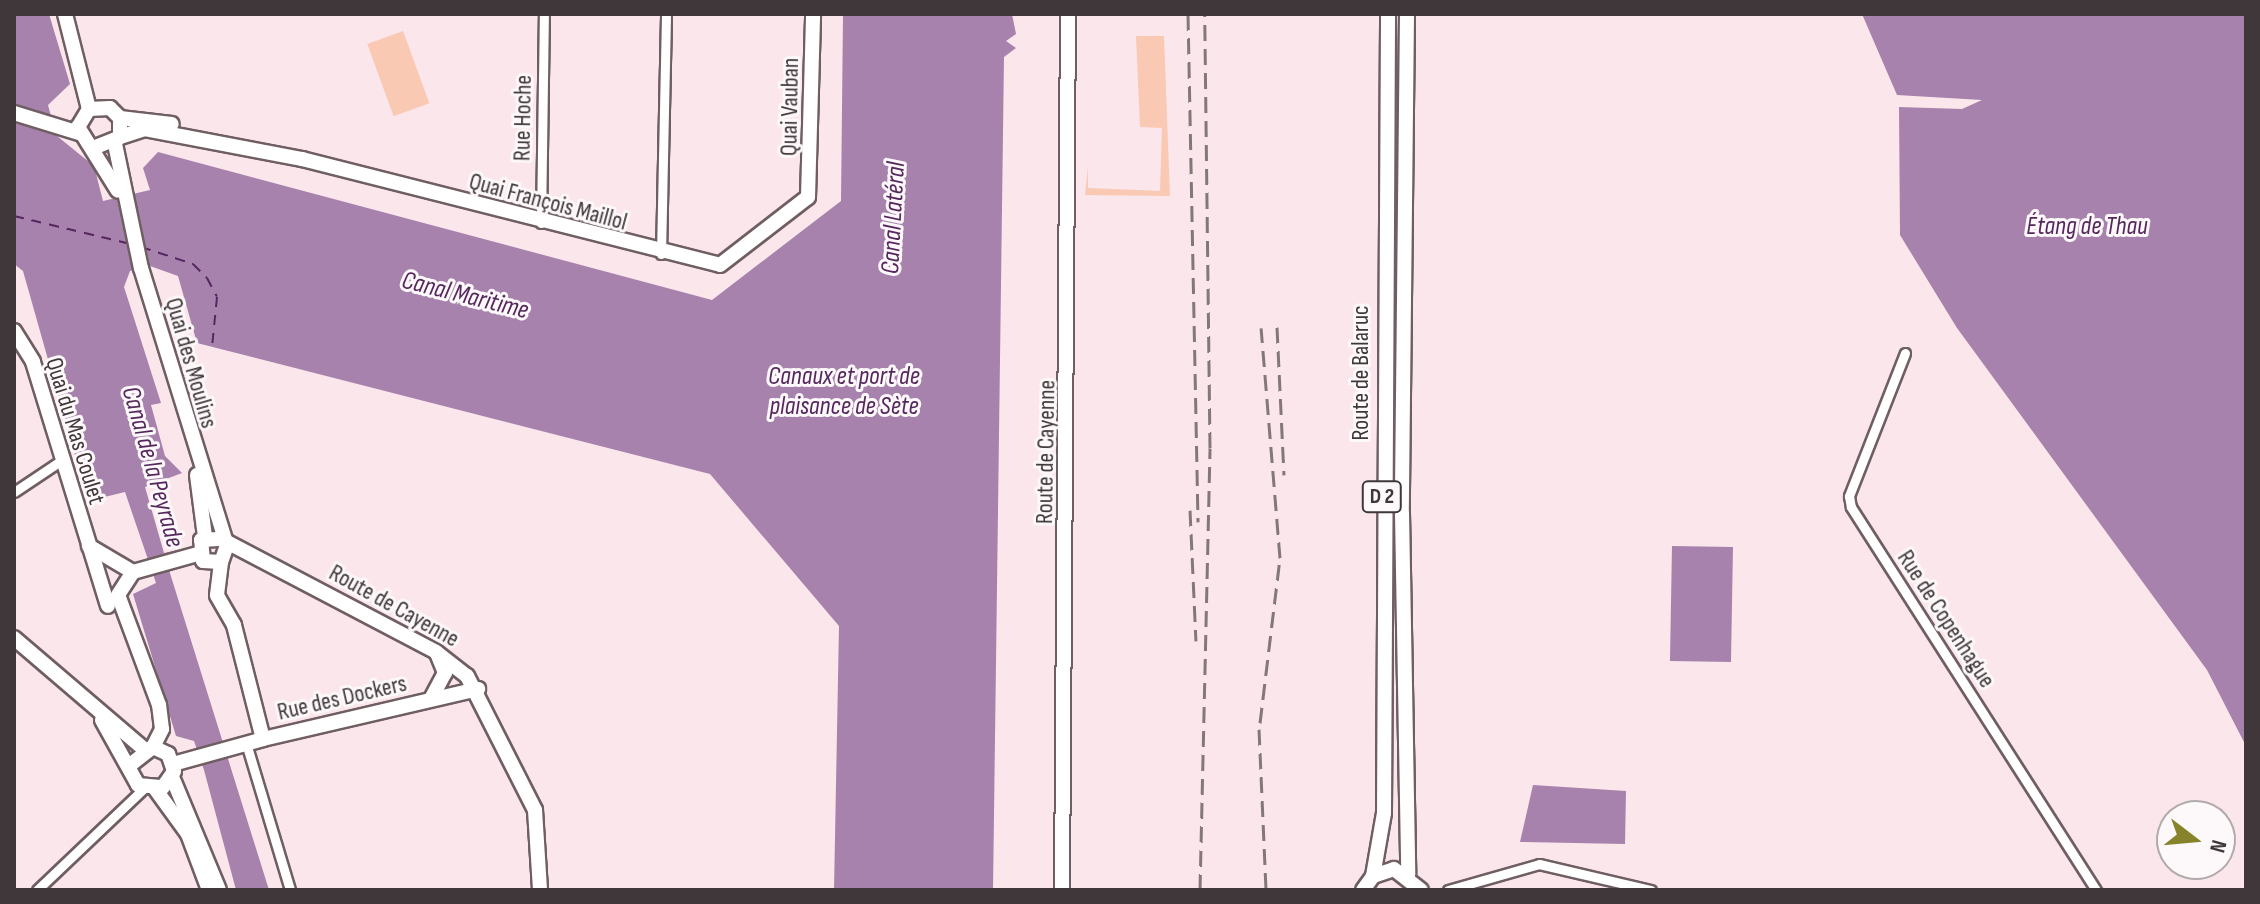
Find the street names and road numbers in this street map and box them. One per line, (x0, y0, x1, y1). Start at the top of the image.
street label: Quai Vauban (775, 58, 805, 156)
street label: Rue Hoche (508, 75, 538, 161)
street label: Quai François Maillol (466, 167, 630, 237)
street label: Quai des Moulins (159, 295, 223, 431)
street label: Route de Balaruc (1347, 305, 1375, 441)
street label: Quai du Mas Coulet (39, 354, 111, 508)
street label: Route de Cayenne (1030, 380, 1062, 524)
road number: D 2 (1360, 479, 1404, 515)
street label: Rue de Copenhague (1891, 545, 2001, 693)
street label: Route de Cayenne (324, 558, 464, 654)
street label: Rue des Dockers (275, 669, 409, 727)

